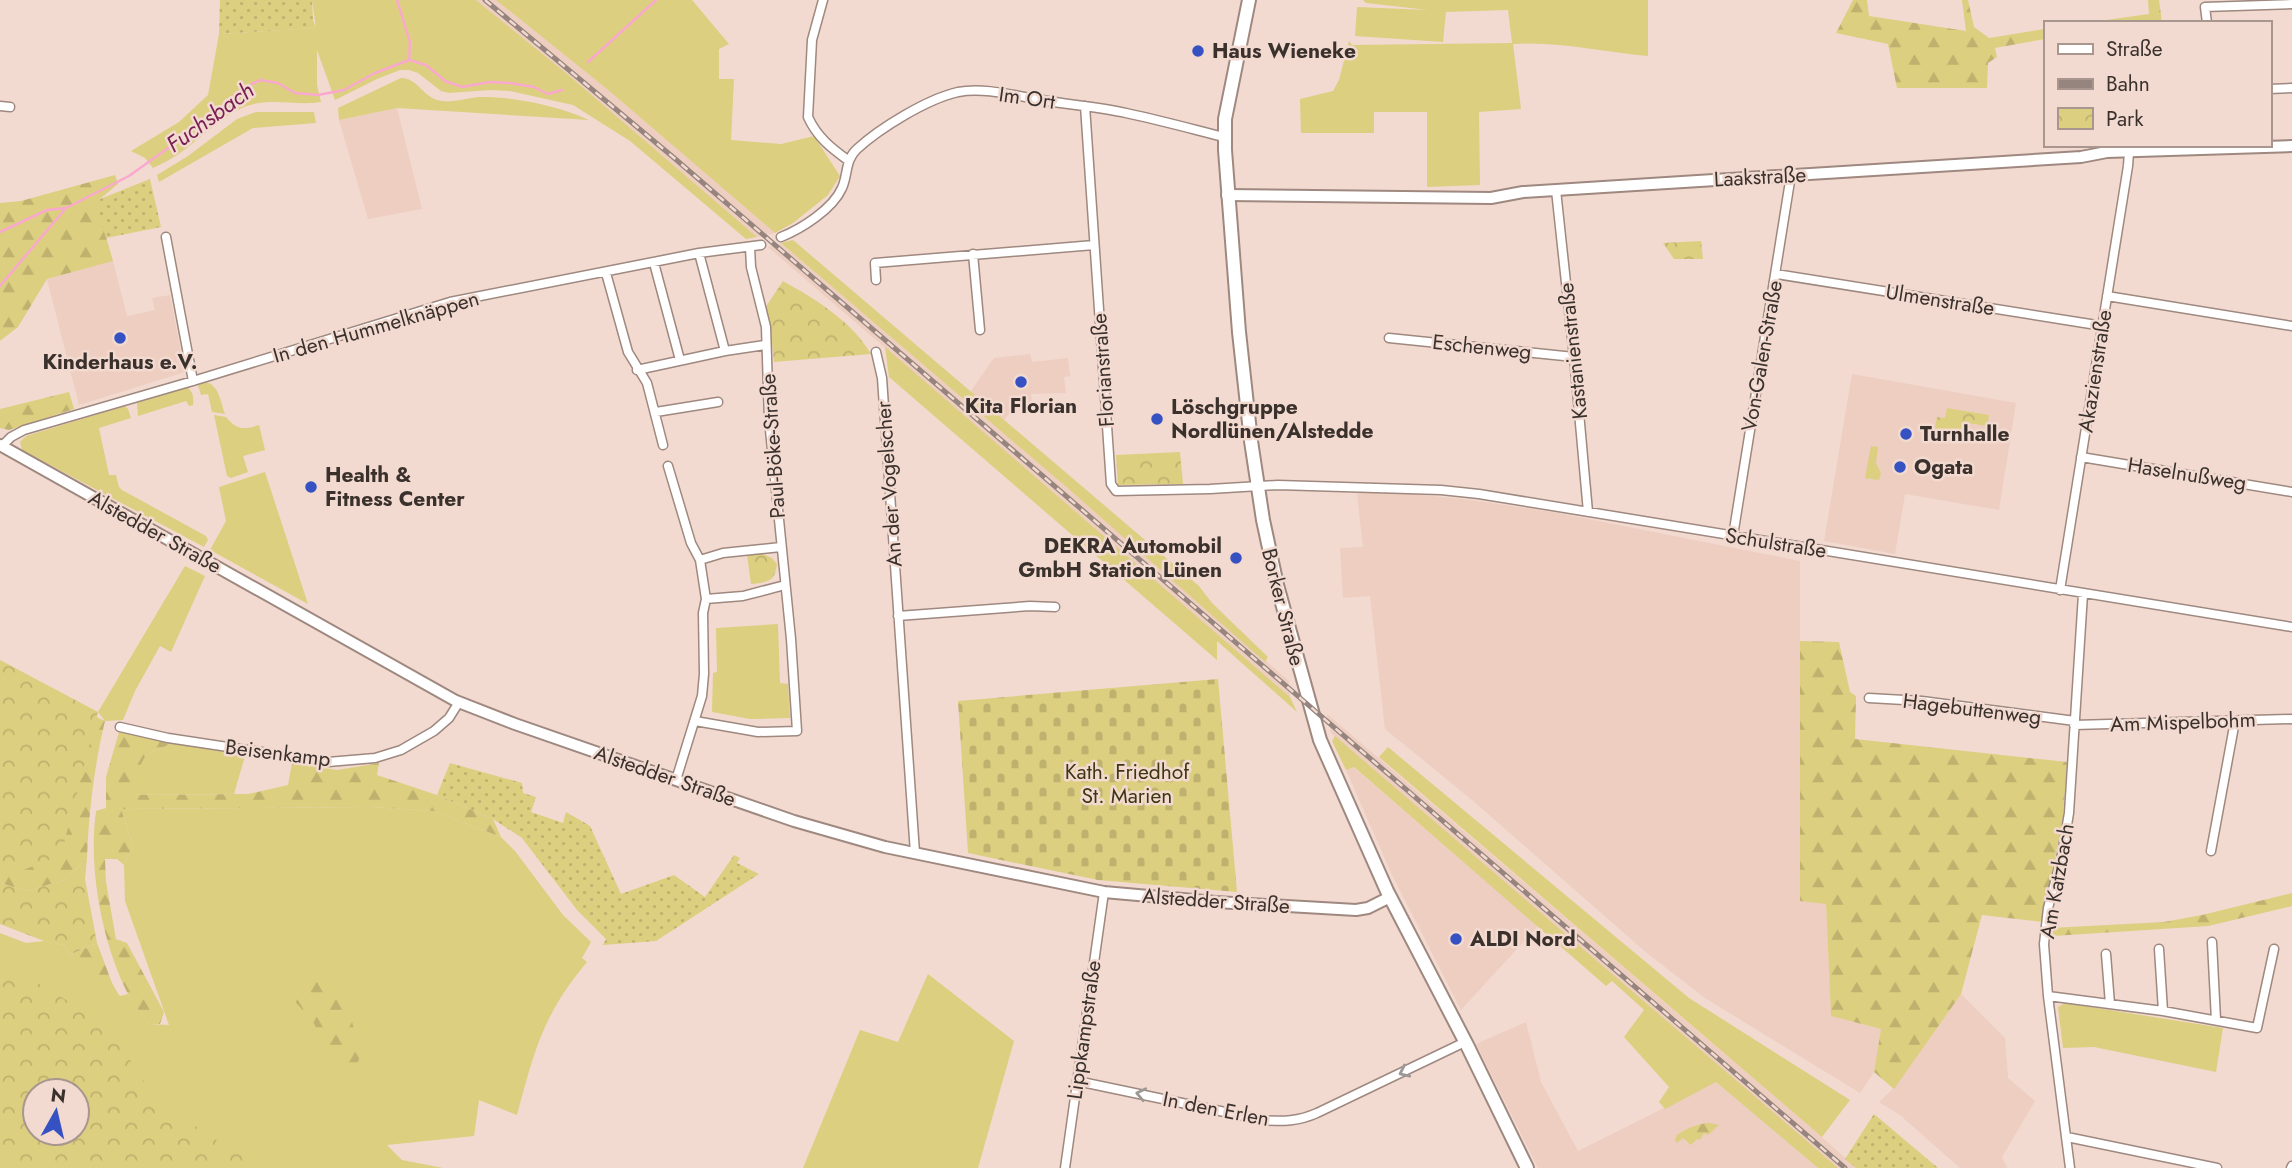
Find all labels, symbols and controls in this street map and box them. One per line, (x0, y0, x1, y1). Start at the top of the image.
legend (2044, 21, 2271, 147)
text: Straße (2106, 34, 2163, 64)
place label: Haus Wieneke (1212, 36, 1356, 66)
marker: Haus Wieneke (1190, 43, 1206, 59)
text: Bahn (2106, 69, 2150, 99)
water label: Fuchsbach (159, 73, 261, 161)
street label: Im Ort (997, 79, 1057, 117)
text: Park (2106, 104, 2144, 134)
street label: Laakstraße (1713, 160, 1807, 194)
street label: Ulmenstraße (1883, 277, 1997, 323)
street label: Von-Galen-Straße (1734, 278, 1790, 434)
street label: Kastanienstraße (1551, 281, 1595, 421)
street label: In den Hummelknäppen (269, 283, 483, 371)
street label: Akazienstraße (2071, 307, 2120, 434)
street label: Florianstraße (1084, 312, 1122, 428)
street label: Eschenweg (1431, 327, 1533, 367)
marker: Kinderhaus e.V. (112, 330, 128, 346)
place label: Kinderhaus e.V. (42, 347, 198, 377)
street label: Paul-Böke-Straße (753, 372, 793, 519)
marker: Kita Florian (1013, 374, 1029, 390)
place label: Kita Florian (965, 391, 1077, 421)
place label: Löschgruppe Nordlünen/Alstedde (1171, 392, 1374, 446)
street label: An der Vogelscher (868, 399, 910, 568)
marker: Löschgruppe Nordlünen/Alstedde (1149, 411, 1165, 427)
place label: Turnhalle (1920, 419, 2010, 449)
marker: Turnhalle (1898, 426, 1914, 442)
street label: Haselnußweg (2125, 450, 2249, 498)
place label: Ogata (1914, 452, 1973, 482)
marker: Ogata (1892, 459, 1908, 475)
place label: Health & Fitness Center (325, 460, 465, 514)
marker: Health & Fitness Center (303, 479, 319, 495)
street label: Alstedder Straße (83, 483, 227, 581)
street label: Schulstraße (1723, 520, 1829, 566)
place label: DEKRA Automobil GmbH Station Lünen (1018, 531, 1222, 585)
street label: Borker Straße (1254, 545, 1312, 669)
marker: DEKRA Automobil GmbH Station Lünen (1228, 550, 1244, 566)
street label: Hagebuttenweg (1901, 686, 2043, 732)
street label: Am Mispelbohm (2110, 704, 2256, 740)
street label: Beisenkamp (224, 732, 332, 774)
street label: Alstedder Straße (590, 738, 740, 814)
park label: Kath. Friedhof St. Marien (1065, 757, 1190, 811)
street label: Am Katzbach (2032, 821, 2082, 941)
street label: Alstedder Straße (1141, 881, 1291, 921)
place label: ALDI Nord (1469, 924, 1576, 954)
marker: ALDI Nord (1448, 931, 1464, 947)
street label: Lippkampstraße (1059, 958, 1109, 1101)
one-way arrow (1399, 1064, 1411, 1078)
north arrow (21, 1077, 91, 1147)
text: N (49, 1081, 68, 1110)
street label: In den Erlen (1160, 1084, 1272, 1134)
one-way arrow (1135, 1088, 1147, 1103)

